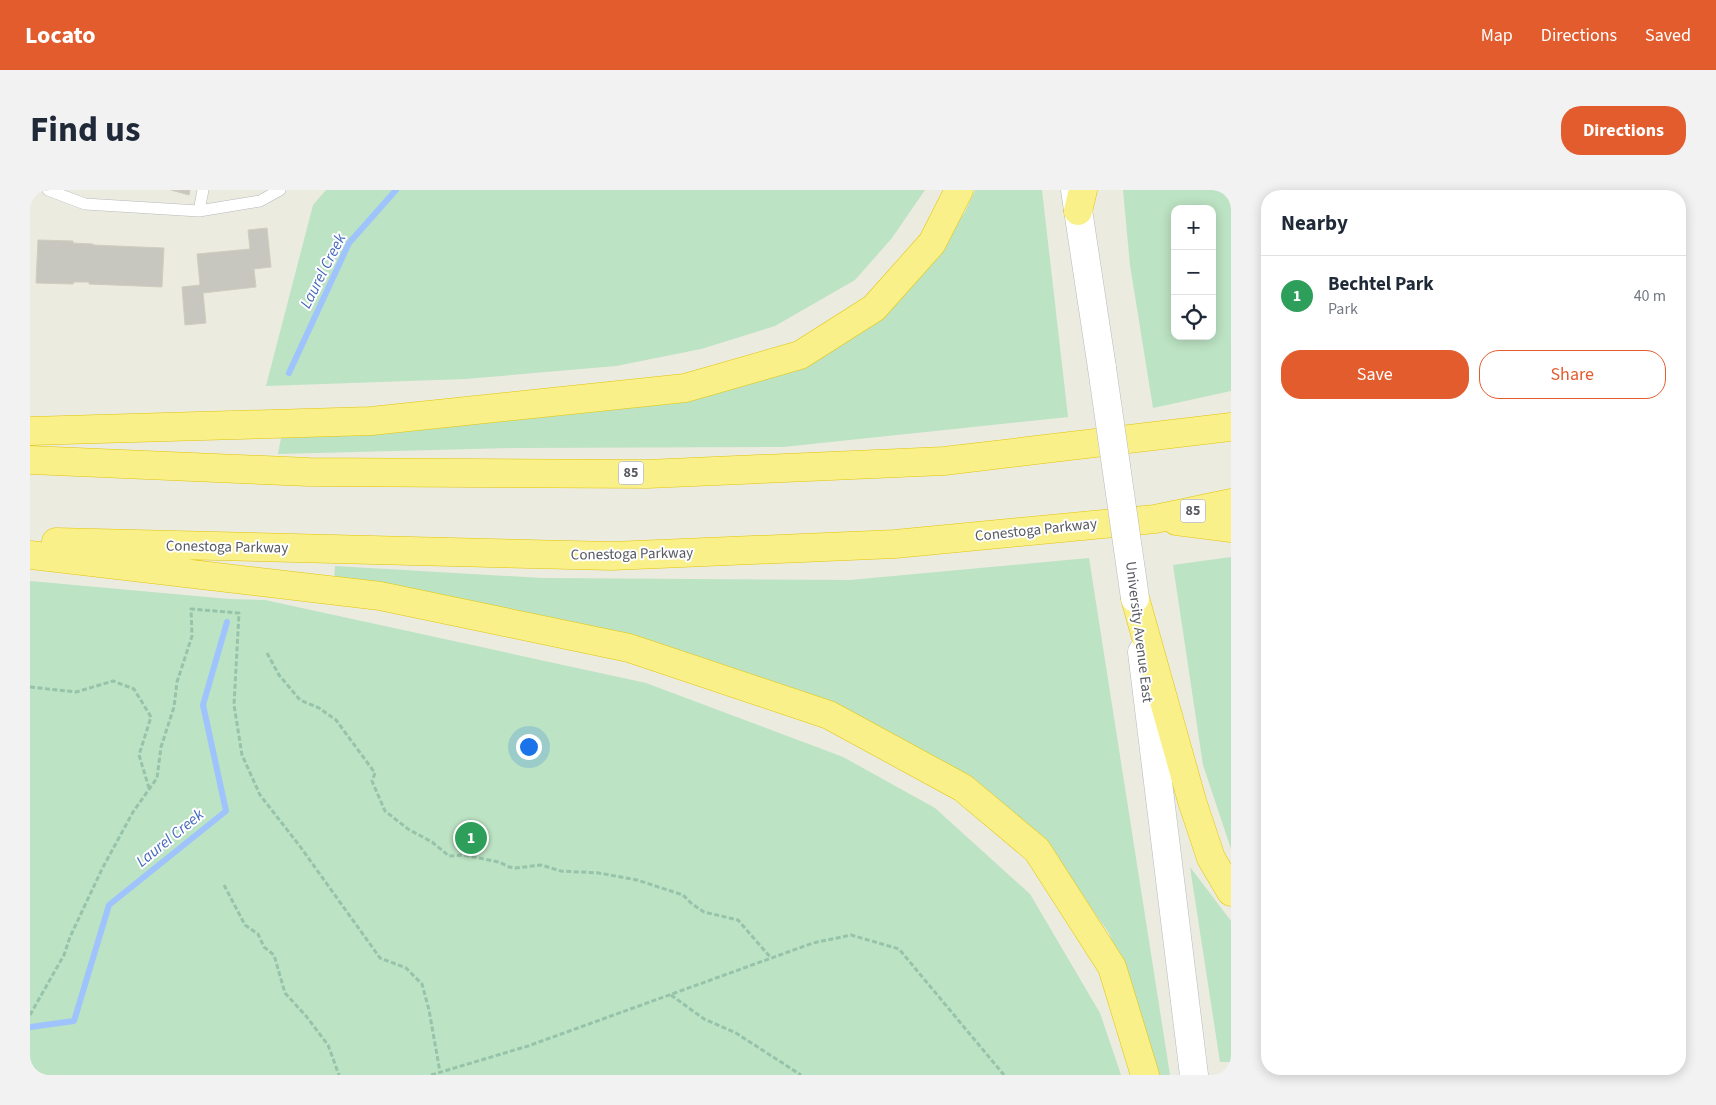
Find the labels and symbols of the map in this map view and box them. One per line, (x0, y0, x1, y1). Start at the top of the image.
water label: Laurel Creek (295, 229, 351, 312)
road number: 85 (618, 462, 644, 484)
road number: 85 (1180, 500, 1206, 522)
street label: Conestoga Parkway (974, 513, 1098, 547)
street label: Conestoga Parkway (166, 535, 288, 559)
street label: Conestoga Parkway (571, 542, 693, 566)
street label: University Avenue East (1120, 560, 1158, 704)
your location (516, 734, 542, 760)
water label: Laurel Creek (131, 804, 209, 872)
pin: 1 (455, 819, 487, 857)

